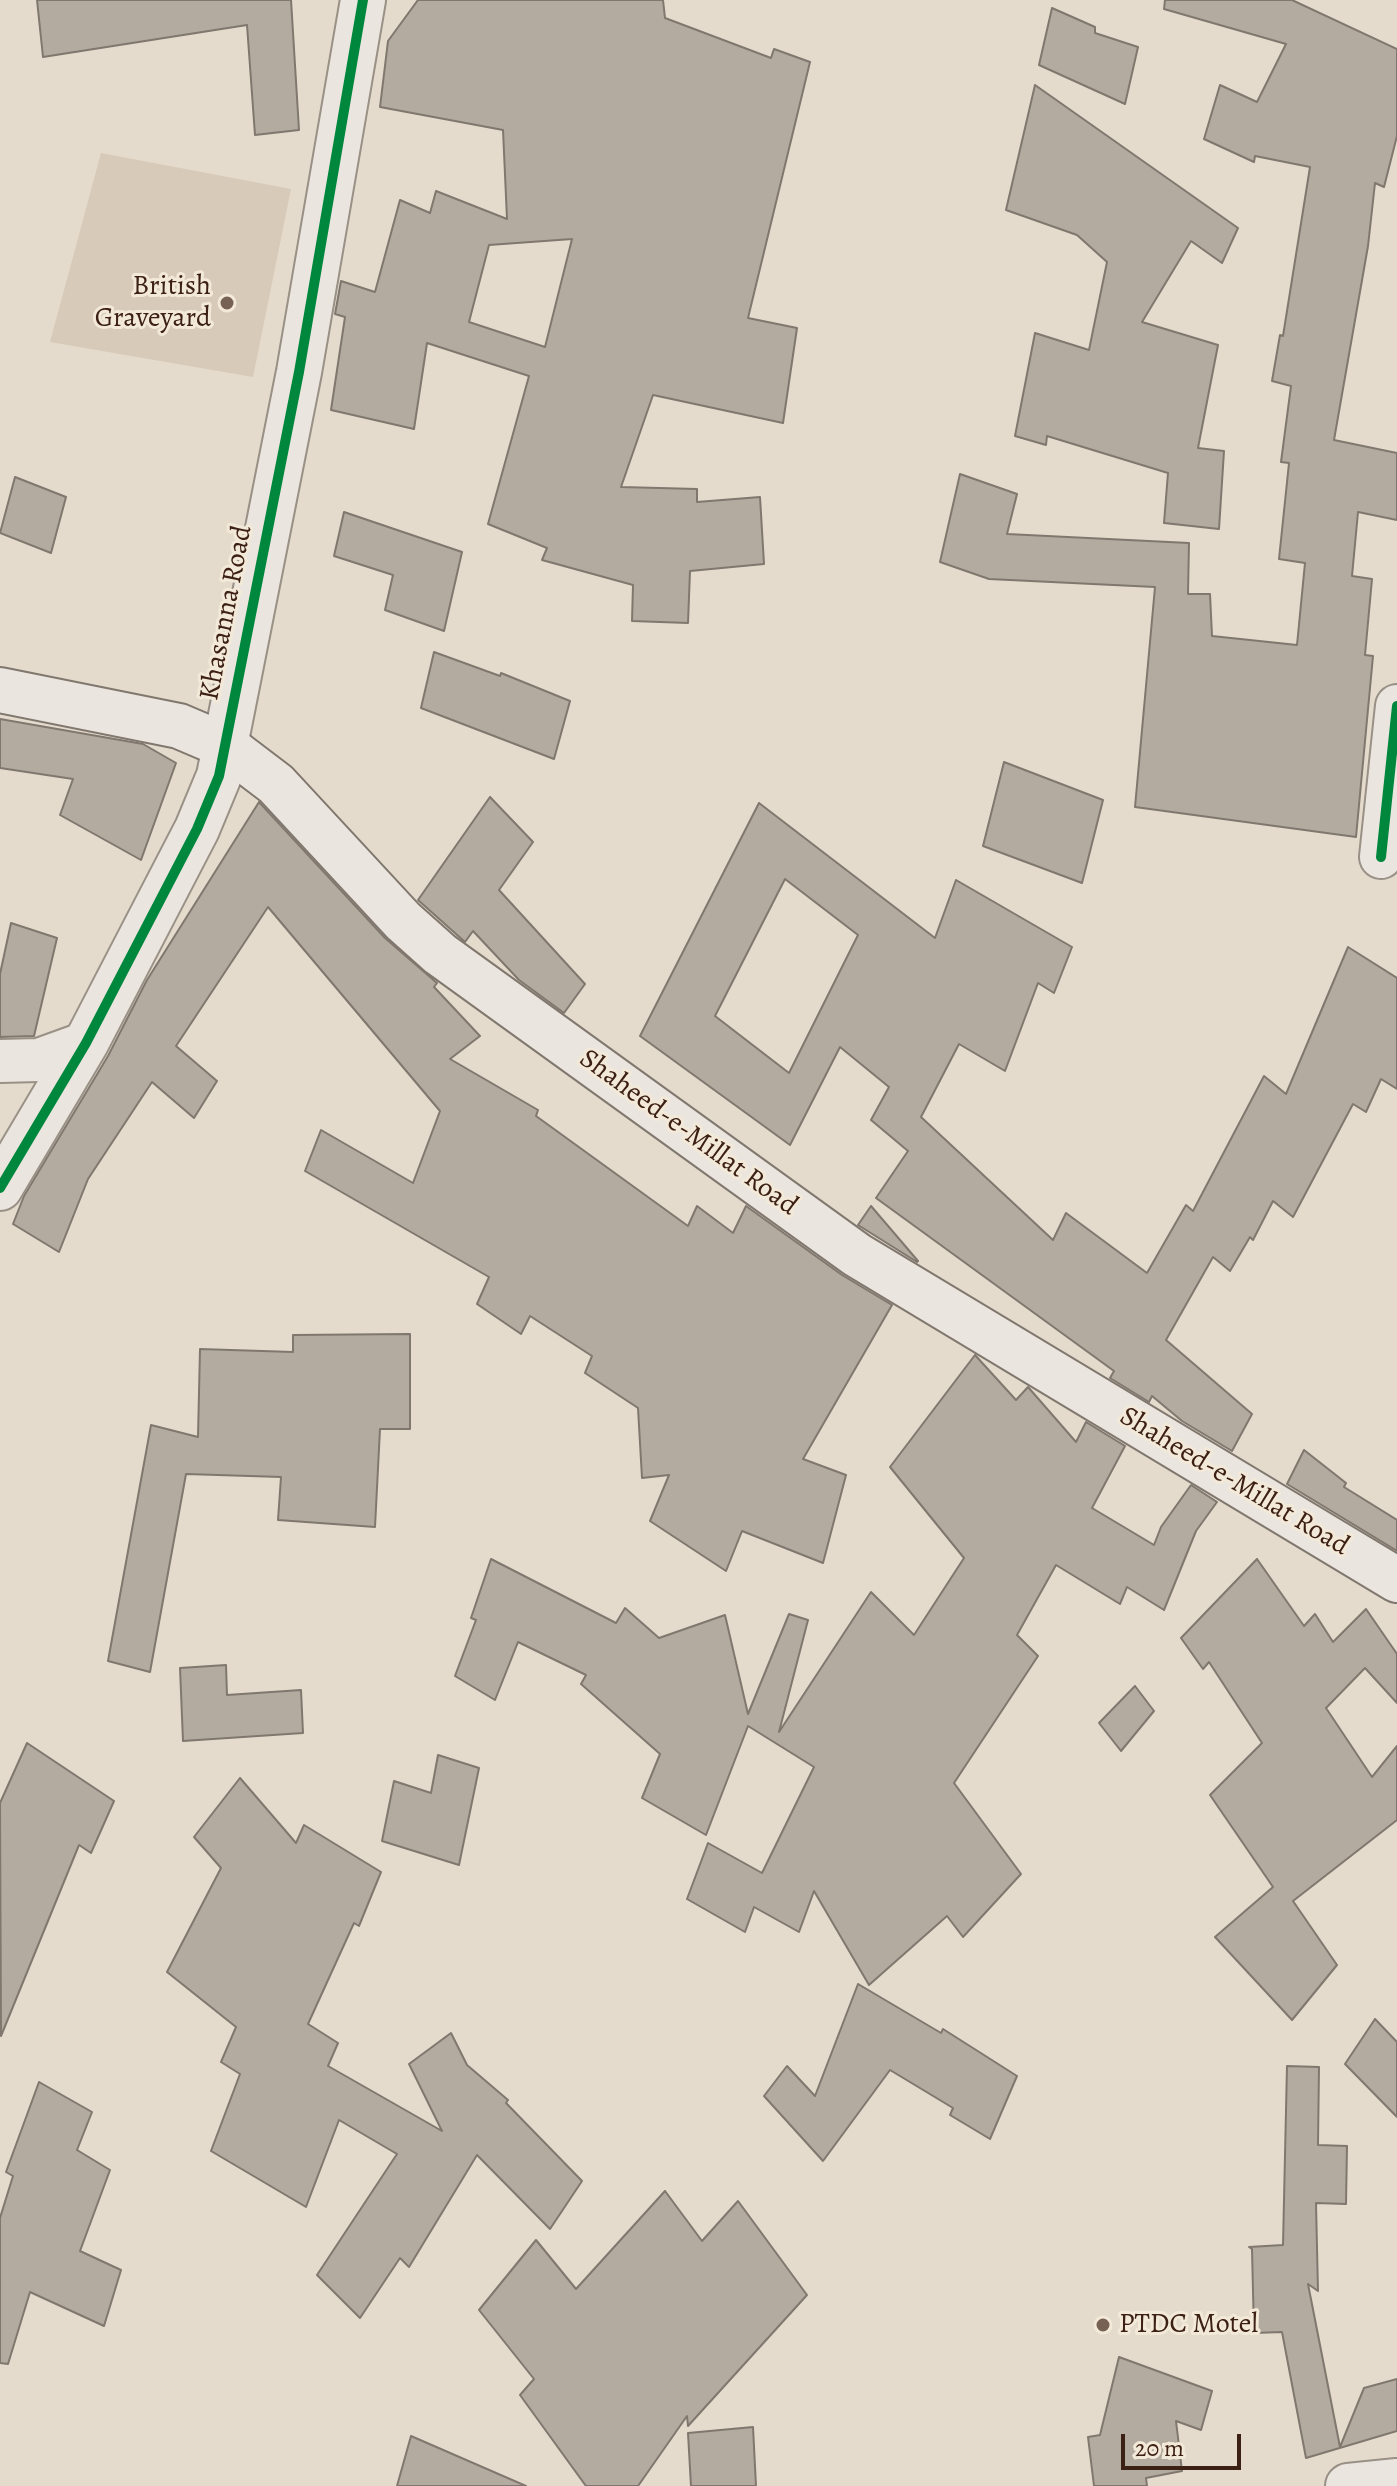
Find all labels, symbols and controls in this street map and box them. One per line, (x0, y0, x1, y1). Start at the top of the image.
place label: British Graveyard (95, 270, 211, 336)
marker: British Graveyard (218, 294, 236, 312)
street label: Khasanna Road (194, 523, 260, 703)
street label: Shaheed-e-Millat Road (572, 1042, 804, 1224)
street label: Shaheed-e-Millat Road (1113, 1400, 1355, 1564)
place label: PTDC Motel (1119, 2308, 1258, 2342)
marker: PTDC Motel (1094, 2316, 1112, 2334)
scale bar (1125, 2418, 1245, 2468)
text: 20 m (1135, 2432, 1184, 2464)

